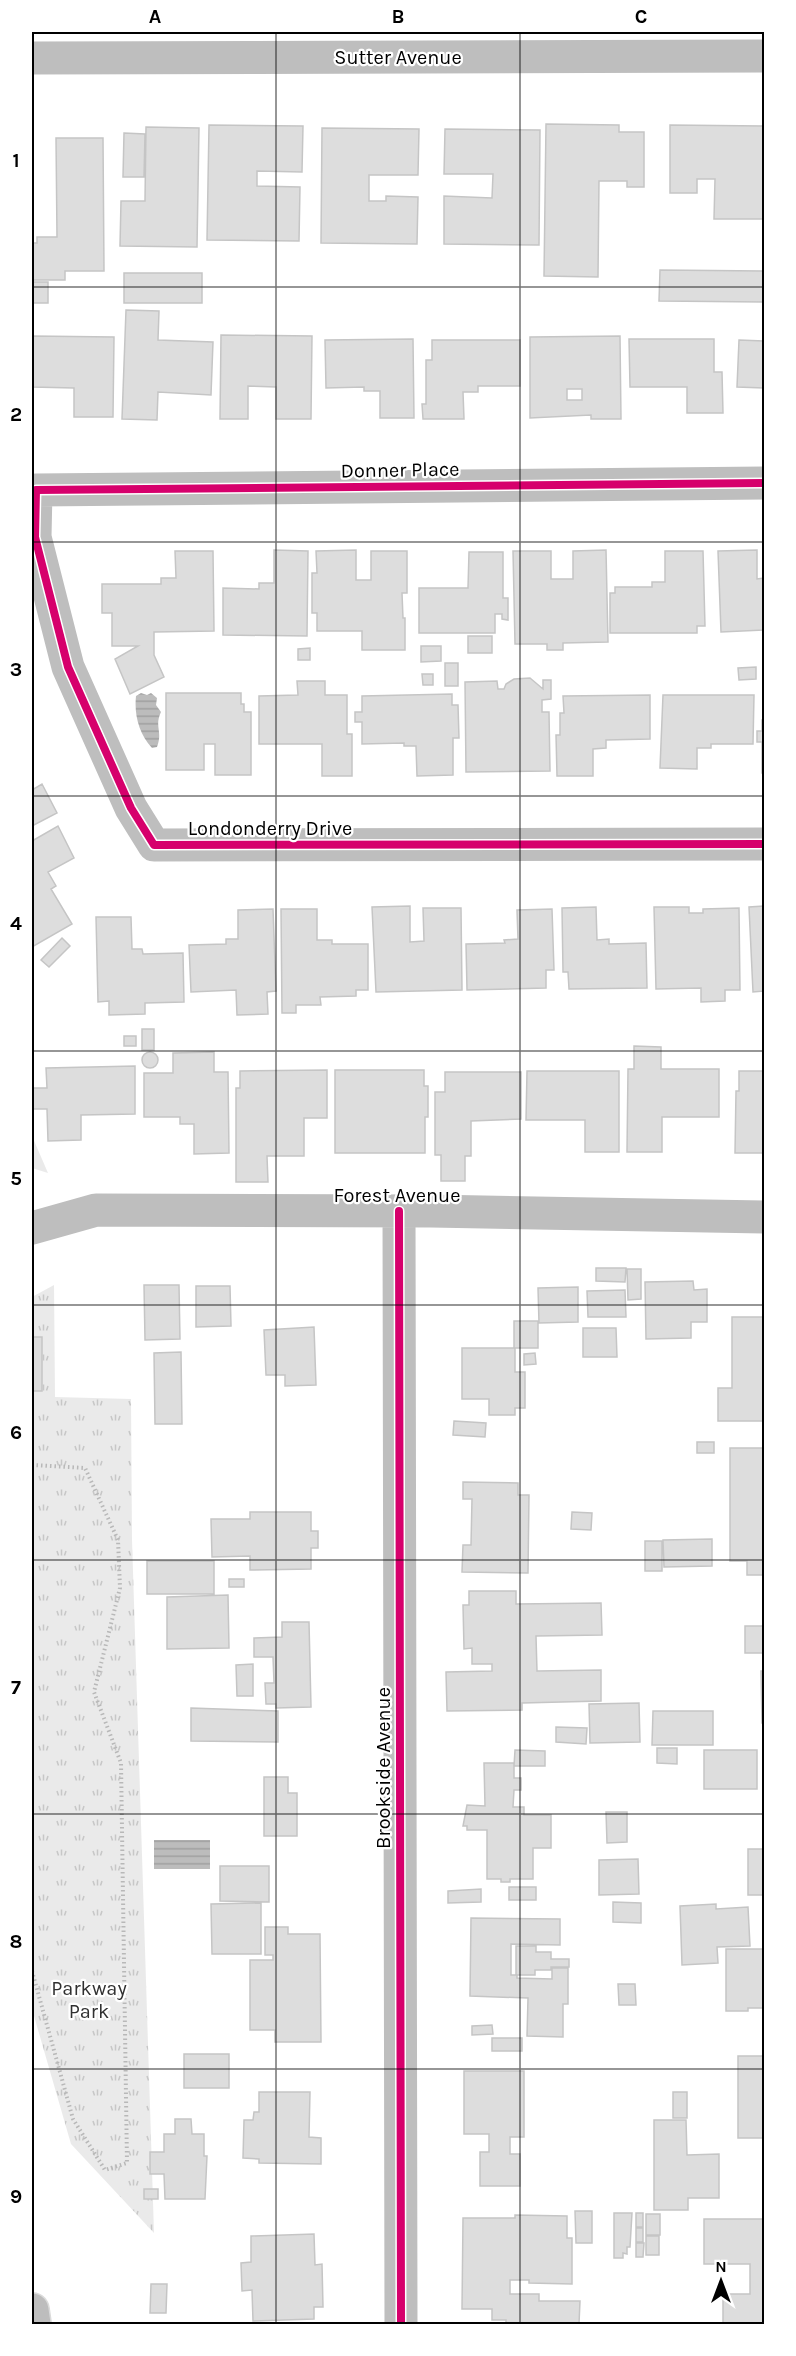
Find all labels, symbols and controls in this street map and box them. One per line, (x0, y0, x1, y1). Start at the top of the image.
text: A (149, 5, 162, 28)
text: B (392, 5, 404, 28)
text: C (635, 5, 647, 28)
street label: Sutter Avenue (334, 46, 462, 69)
text: 1 (12, 149, 20, 172)
text: 2 (10, 403, 22, 426)
street label: Donner Place (340, 457, 460, 483)
text: 3 (10, 658, 22, 681)
street label: Londonderry Drive (188, 817, 352, 840)
text: 4 (10, 912, 22, 935)
text: 5 (10, 1167, 22, 1190)
street label: Forest Avenue (334, 1184, 460, 1207)
text: 6 (10, 1421, 22, 1444)
text: 7 (11, 1676, 21, 1699)
street label: Brookside Avenue (372, 1687, 395, 1849)
text: 8 (10, 1930, 22, 1953)
park label: Parkway Park (51, 1977, 127, 2023)
text: 9 (10, 2185, 22, 2208)
north arrow (691, 2251, 751, 2311)
text: N (715, 2257, 727, 2276)

